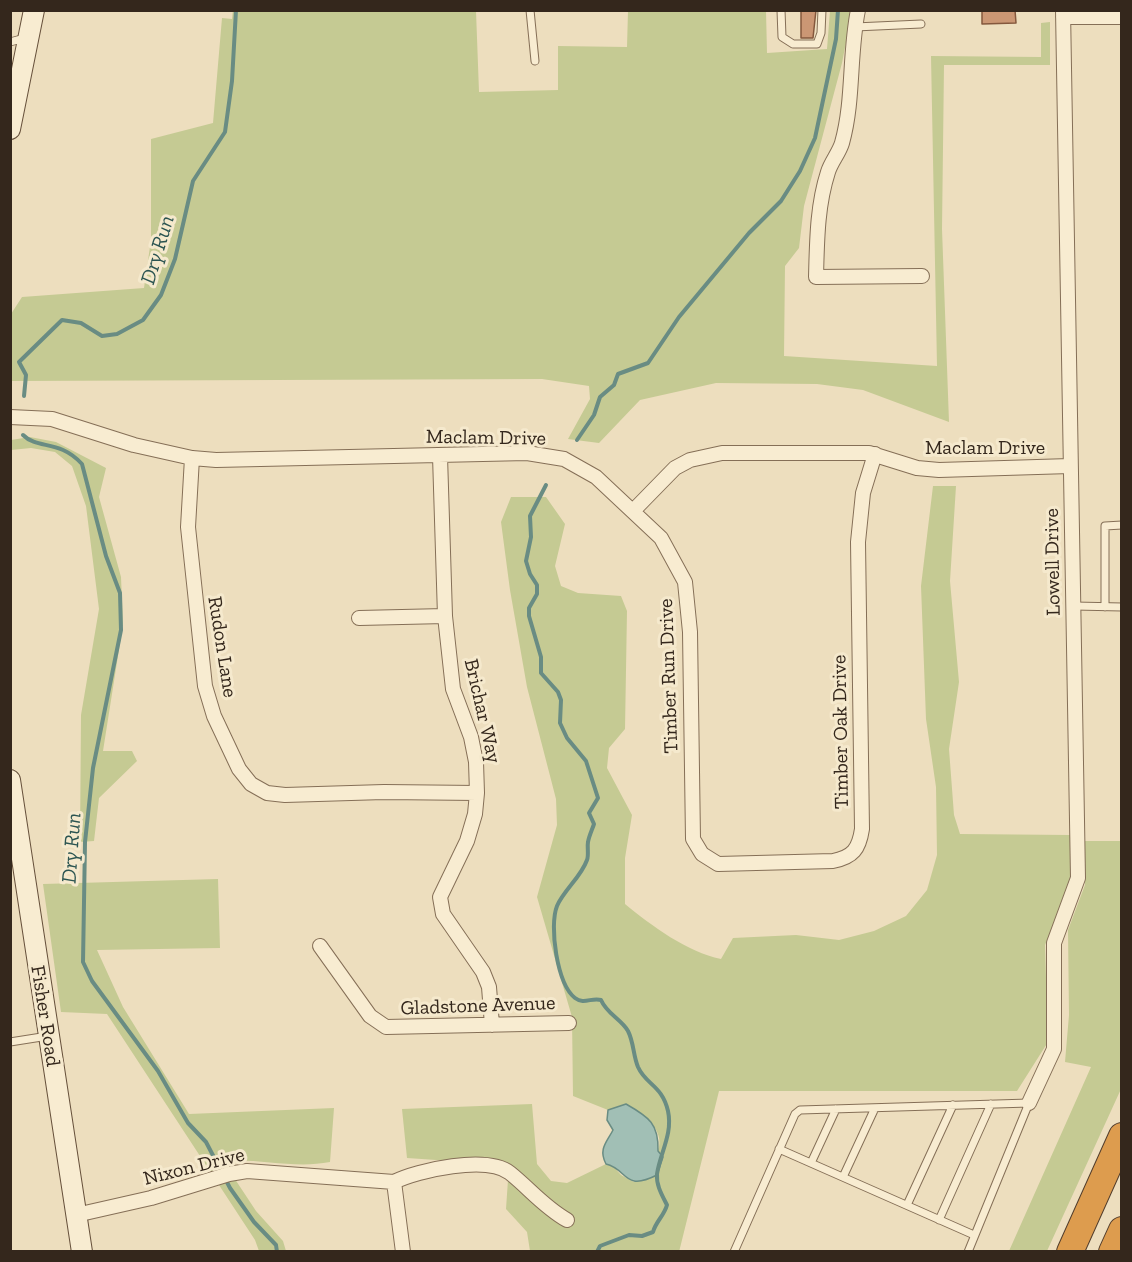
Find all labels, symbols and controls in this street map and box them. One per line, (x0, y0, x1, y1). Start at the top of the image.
water label: Dry Run (136, 213, 180, 287)
street label: Maclam Drive (426, 425, 546, 451)
street label: Maclam Drive (925, 436, 1045, 460)
street label: Lowell Drive (1040, 508, 1066, 616)
street label: Rudon Lane (202, 595, 242, 699)
street label: Timber Run Drive (654, 598, 684, 754)
street label: Timber Oak Drive (828, 655, 854, 809)
street label: Brichar Way (458, 656, 506, 766)
water label: Dry Run (57, 812, 87, 884)
street label: Fisher Road (25, 964, 65, 1068)
street label: Gladstone Avenue (400, 991, 556, 1021)
street label: Nixon Drive (141, 1143, 247, 1191)

